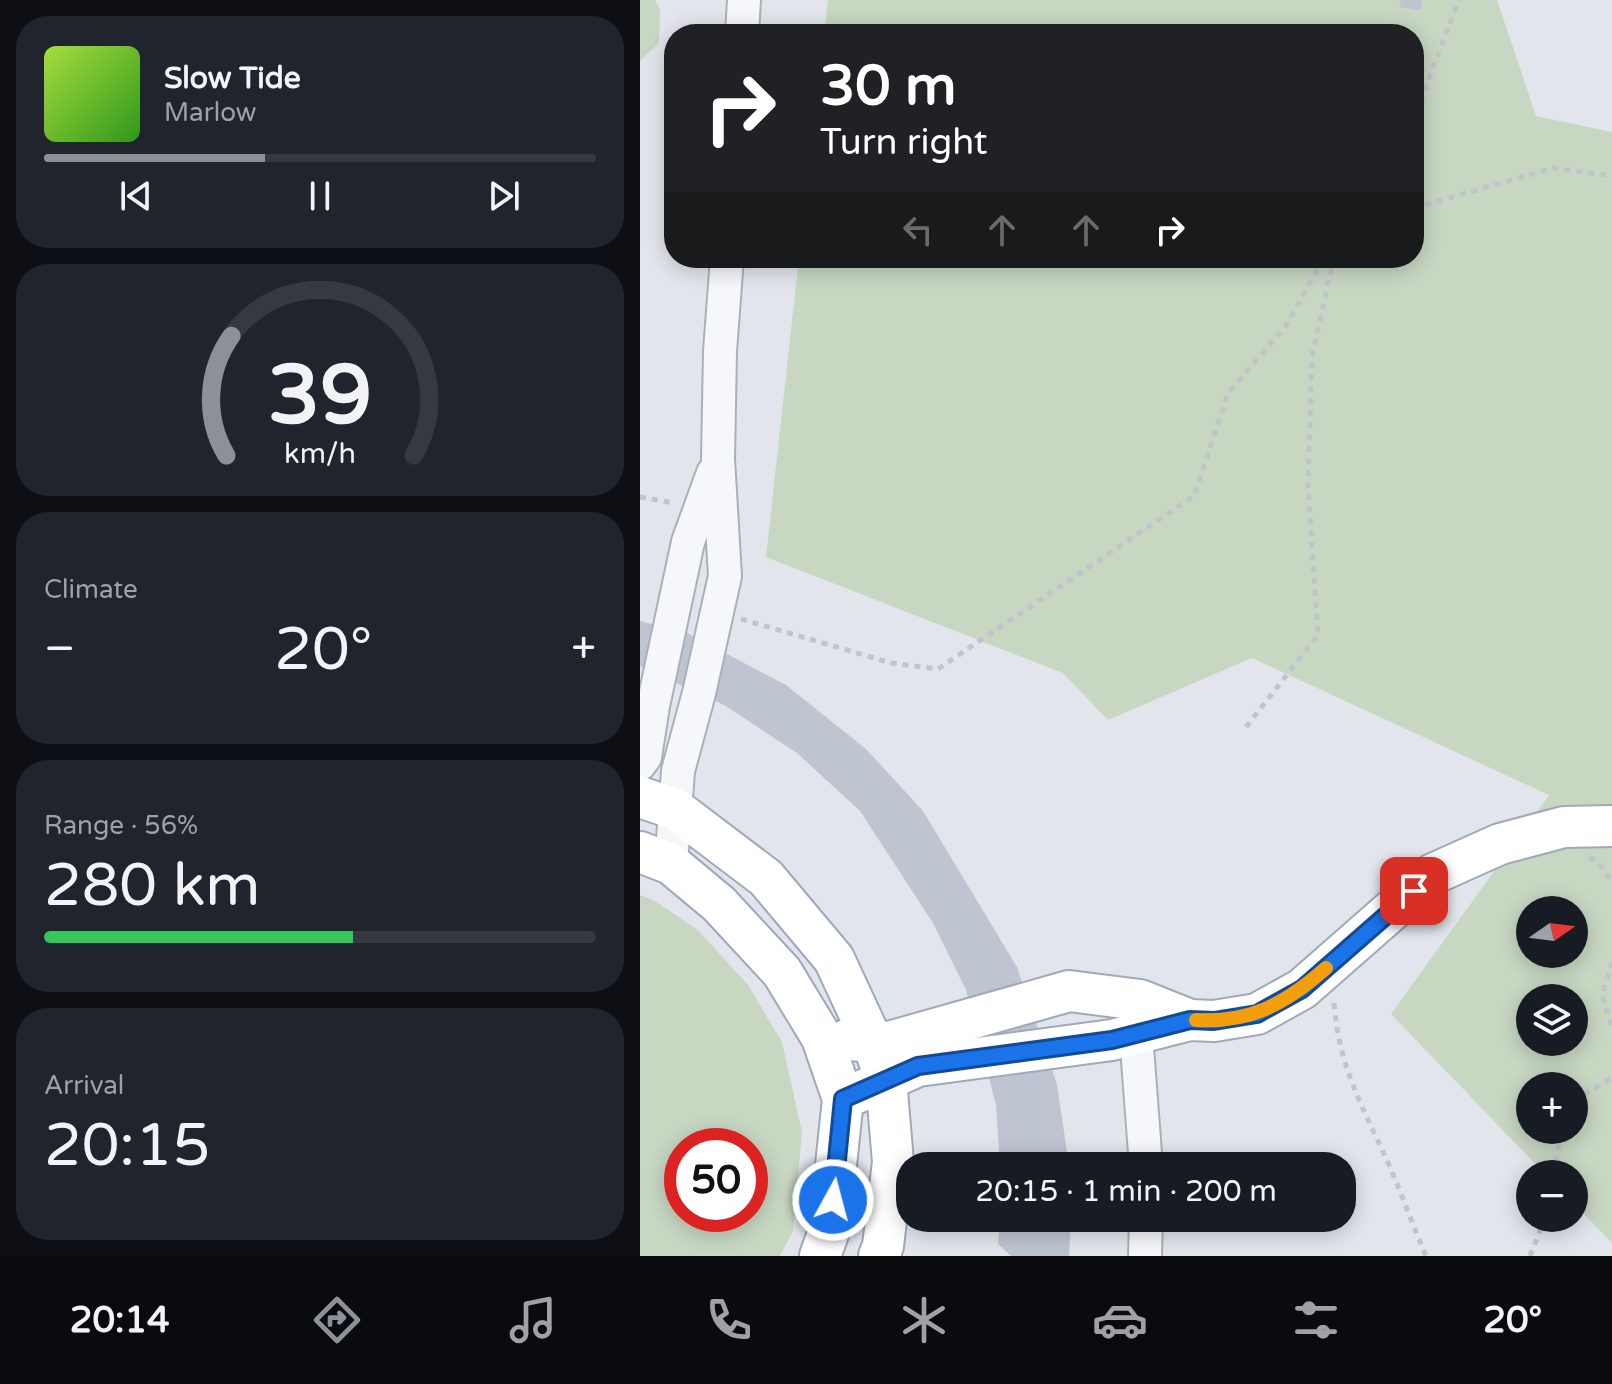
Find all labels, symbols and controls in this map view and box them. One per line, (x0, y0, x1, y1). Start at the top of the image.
text: 30 m (820, 53, 956, 120)
icon: right (688, 56, 792, 160)
text: Slow Tide (164, 60, 301, 97)
text: Marlow (164, 97, 256, 128)
text: Turn right (820, 121, 987, 164)
icon: previous (114, 174, 158, 218)
icon: pause (298, 174, 342, 218)
icon: next (482, 174, 526, 218)
icon: left (896, 208, 940, 252)
icon: ahead (980, 208, 1024, 252)
icon: ahead (1064, 208, 1108, 252)
icon: right (1148, 208, 1192, 252)
text: 39 (268, 346, 372, 446)
text: km/h (284, 437, 356, 471)
text: Climate (44, 574, 138, 605)
text: 20° (274, 614, 372, 686)
text: − (44, 623, 75, 676)
text: + (571, 623, 596, 676)
text: Range · 56% (44, 810, 198, 841)
text: 280 km (44, 850, 260, 922)
pin (1380, 857, 1448, 925)
icon: arrive (1392, 869, 1436, 913)
north arrow (1516, 896, 1588, 968)
map controls (1516, 896, 1588, 1232)
button: layers (1516, 984, 1588, 1056)
text: Arrival (44, 1070, 124, 1101)
button: + (1516, 1072, 1588, 1144)
text: 20:15 (44, 1110, 210, 1182)
speed limit sign: 50 (664, 1128, 768, 1232)
position arrow (791, 1158, 875, 1242)
button: − (1516, 1160, 1588, 1232)
text: 20:15 · 1 min · 200 m (975, 1173, 1277, 1210)
icon: directions (309, 1292, 365, 1348)
icon: music (505, 1292, 561, 1348)
icon: phone (701, 1292, 757, 1348)
icon: climate (896, 1292, 952, 1348)
icon: car (1092, 1292, 1148, 1348)
icon: filters (1288, 1292, 1344, 1348)
text: 20:14 (70, 1299, 170, 1342)
text: 20° (1483, 1299, 1542, 1342)

